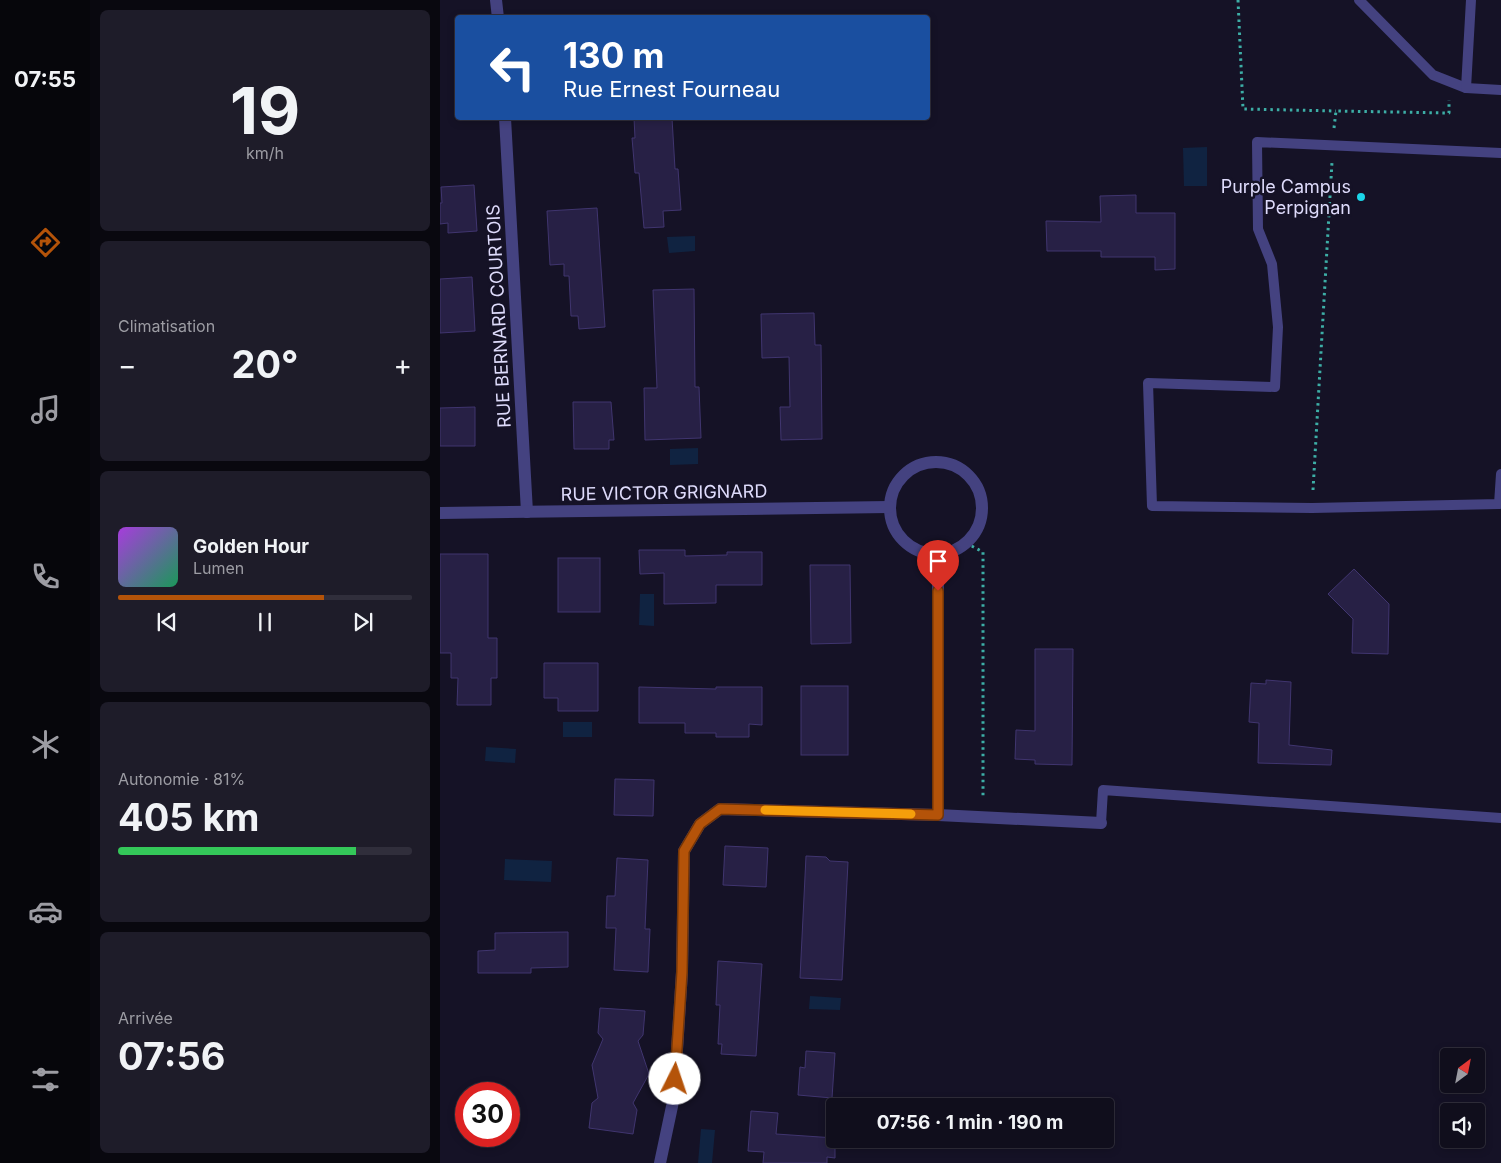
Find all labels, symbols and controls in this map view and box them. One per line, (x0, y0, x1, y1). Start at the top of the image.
text: 130 m (563, 34, 665, 76)
icon: left (480, 35, 545, 100)
text: 07:55 (14, 66, 76, 92)
text: 19 (230, 71, 300, 150)
text: Rue Ernest Fourneau (563, 76, 780, 102)
text: km/h (246, 143, 284, 163)
place label: Purple Campus Perpignan (1221, 176, 1351, 218)
marker: Purple Campus Perpignan (1355, 191, 1367, 203)
street label: RUE BERNARD COURTOIS (482, 204, 515, 428)
icon: directions (28, 225, 63, 260)
text: Climatisation (118, 316, 215, 336)
text: 20° (231, 341, 299, 387)
text: − (118, 348, 137, 382)
text: + (393, 348, 412, 382)
icon: music (28, 392, 63, 427)
street label: RUE VICTOR GRIGNARD (561, 480, 767, 505)
text: Golden Hour (193, 535, 309, 558)
pin (917, 540, 959, 591)
icon: arrive (924, 547, 952, 575)
text: Lumen (193, 558, 244, 578)
icon: phone (28, 559, 63, 594)
icon: previous (153, 608, 181, 636)
icon: pause (251, 608, 279, 636)
icon: next (349, 608, 377, 636)
icon: climate (28, 727, 63, 762)
text: Autonomie · 81% (118, 769, 245, 789)
text: 405 km (118, 794, 259, 840)
icon: car (28, 894, 63, 929)
text: Arrivée (118, 1008, 173, 1028)
text: 07:56 (118, 1033, 225, 1079)
north arrow (1440, 1048, 1485, 1092)
map controls (1440, 1048, 1485, 1148)
position arrow (648, 1052, 700, 1104)
icon: filters (28, 1062, 63, 1097)
speed limit sign: 30 (455, 1082, 520, 1147)
button: sound (1440, 1103, 1485, 1148)
text: 07:56 · 1 min · 190 m (877, 1111, 1063, 1134)

